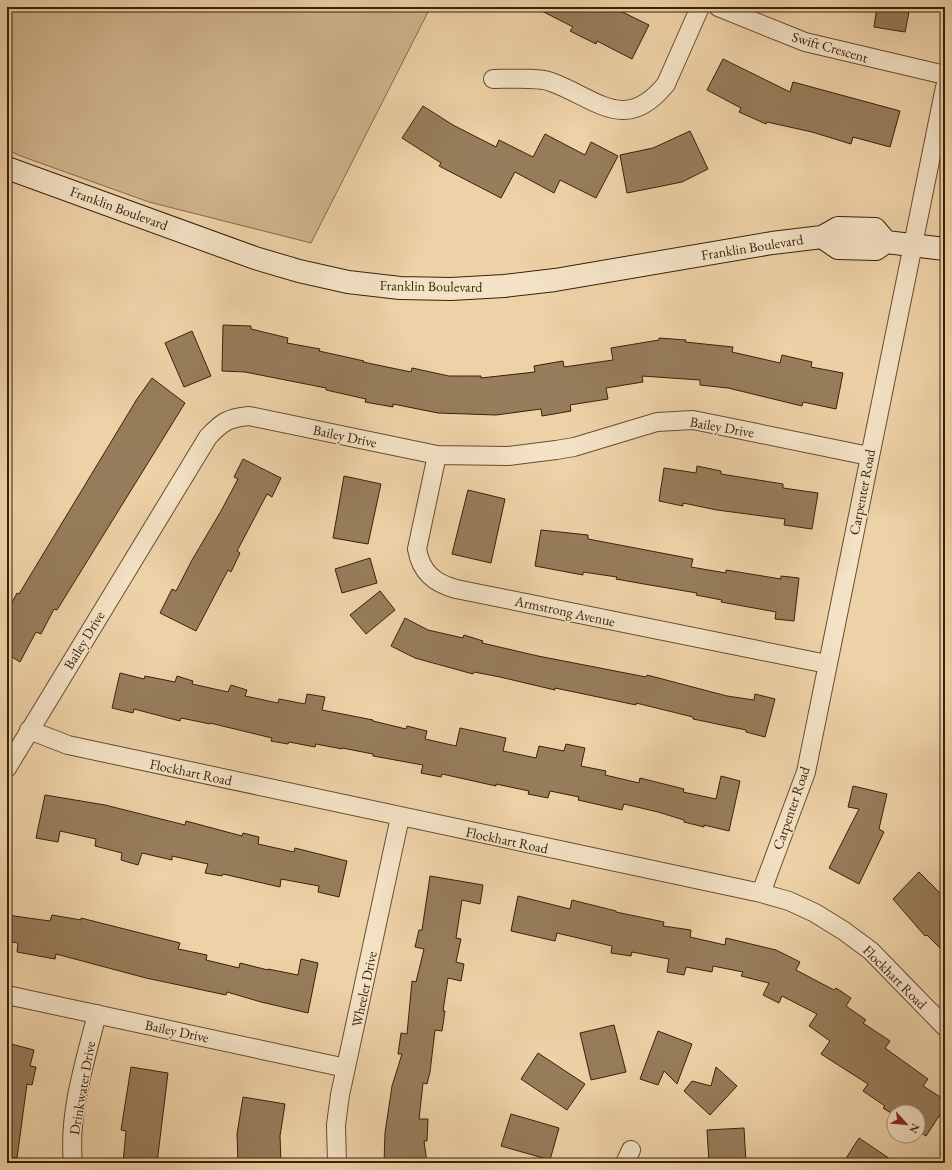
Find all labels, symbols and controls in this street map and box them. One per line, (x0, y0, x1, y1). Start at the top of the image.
street label: Swift Crescent (790, 28, 871, 67)
street label: Franklin Boulevard (68, 182, 171, 234)
street label: Franklin Boulevard (700, 230, 805, 264)
street label: Franklin Boulevard (379, 276, 484, 296)
street label: Bailey Drive (688, 413, 756, 442)
street label: Bailey Drive (311, 420, 379, 452)
street label: Carpenter Road (845, 447, 879, 536)
street label: Armstrong Avenue (512, 591, 617, 631)
street label: Bailey Drive (60, 607, 109, 672)
street label: Flockhart Road (148, 754, 235, 790)
street label: Carpenter Road (768, 763, 814, 852)
street label: Flockhart Road (464, 822, 551, 858)
street label: Flockhart Road (859, 941, 932, 1014)
street label: Wheeler Drive (347, 949, 381, 1029)
street label: Bailey Drive (143, 1015, 211, 1047)
street label: Drinkwater Drive (65, 1039, 99, 1136)
north arrow (886, 1104, 926, 1144)
text: N (907, 1121, 923, 1136)

